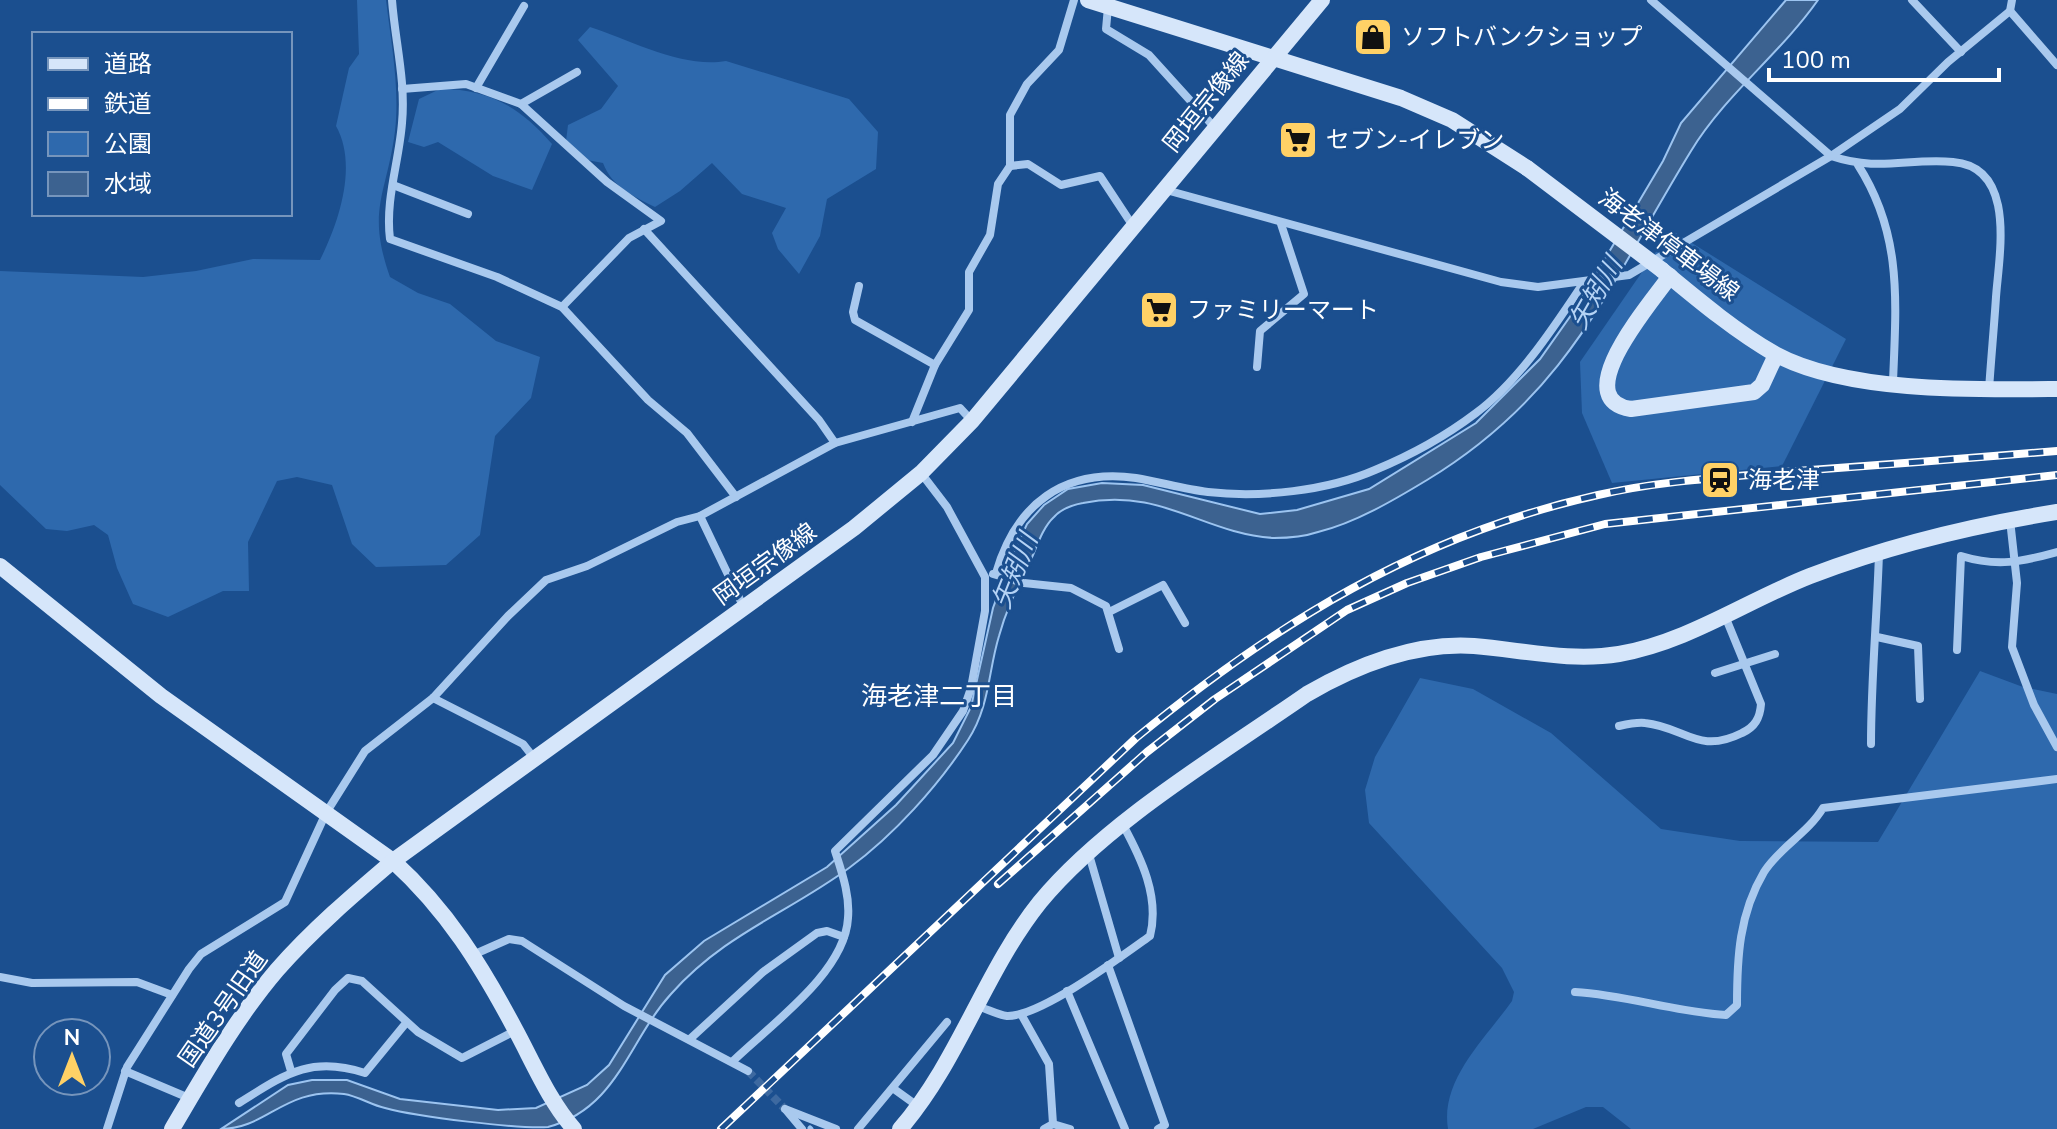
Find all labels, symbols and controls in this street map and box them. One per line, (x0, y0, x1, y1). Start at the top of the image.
shop icon: ソフトバンクショップ (1352, 16, 1394, 58)
place label: ソフトバンクショップ (1401, 21, 1642, 53)
legend (32, 32, 292, 216)
scale bar (1769, 32, 1999, 82)
text: 100 m (1781, 44, 1851, 76)
street label: 岡垣宗像線 (1156, 45, 1256, 159)
text: 道路 (104, 48, 152, 80)
text: 鉄道 (104, 88, 152, 120)
supermarket icon: セブン-イレブン (1277, 119, 1319, 161)
place label: セブン-イレブン (1326, 124, 1504, 156)
text: 公園 (104, 128, 152, 160)
text: 水域 (104, 168, 152, 200)
street label: 海老津停車場線 (1592, 182, 1746, 308)
water label: 矢矧川 (1561, 248, 1632, 336)
supermarket icon: ファミリーマート (1138, 289, 1180, 331)
place label: ファミリーマート (1187, 294, 1379, 326)
station icon: 海老津 (1699, 459, 1741, 501)
place label: 海老津 (1748, 464, 1820, 496)
street label: 岡垣宗像線 (707, 516, 823, 612)
water label: 矢矧川 (984, 526, 1047, 614)
district label: 海老津二丁目 (861, 679, 1017, 714)
street label: 国道3号旧道 (171, 945, 275, 1073)
north arrow (32, 1017, 112, 1097)
text: N (64, 1023, 80, 1053)

